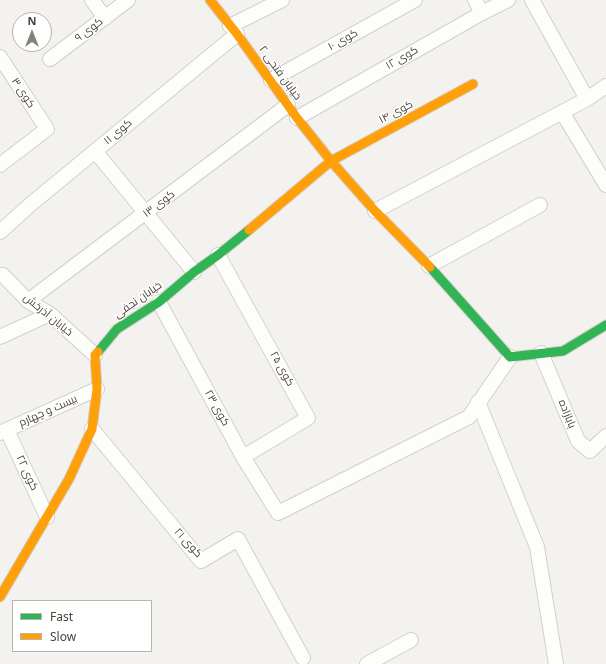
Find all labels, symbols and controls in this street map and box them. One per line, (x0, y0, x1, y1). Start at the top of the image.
north arrow (12, 12, 52, 52)
text: N (28, 13, 36, 28)
street label: کوی ۹ (72, 15, 106, 45)
street label: کوی ۱۰ (326, 26, 360, 54)
street label: خیابان فتحی ۲ (256, 43, 304, 103)
street label: کوی ۱۲ (383, 43, 421, 73)
street label: کوی ۳ (8, 75, 38, 111)
street label: کوی ۱۴ (377, 98, 415, 126)
street label: کوی ۱۱ (101, 116, 135, 148)
street label: کوی ۱۳ (140, 188, 178, 220)
street label: خیابان نجفی (112, 279, 164, 321)
street label: خیابان آذرخش (21, 291, 75, 339)
street label: کوی ۲۵ (267, 349, 297, 389)
street label: کوی ۲۳ (202, 388, 232, 428)
street label: بیست و چهارم (17, 392, 79, 430)
street label: بابازاده (555, 398, 579, 430)
street label: کوی ۲۲ (13, 453, 41, 493)
street label: کوی ۲۱ (171, 526, 205, 560)
legend (12, 600, 152, 652)
text: Fast (50, 608, 73, 625)
text: Slow (50, 628, 76, 645)

